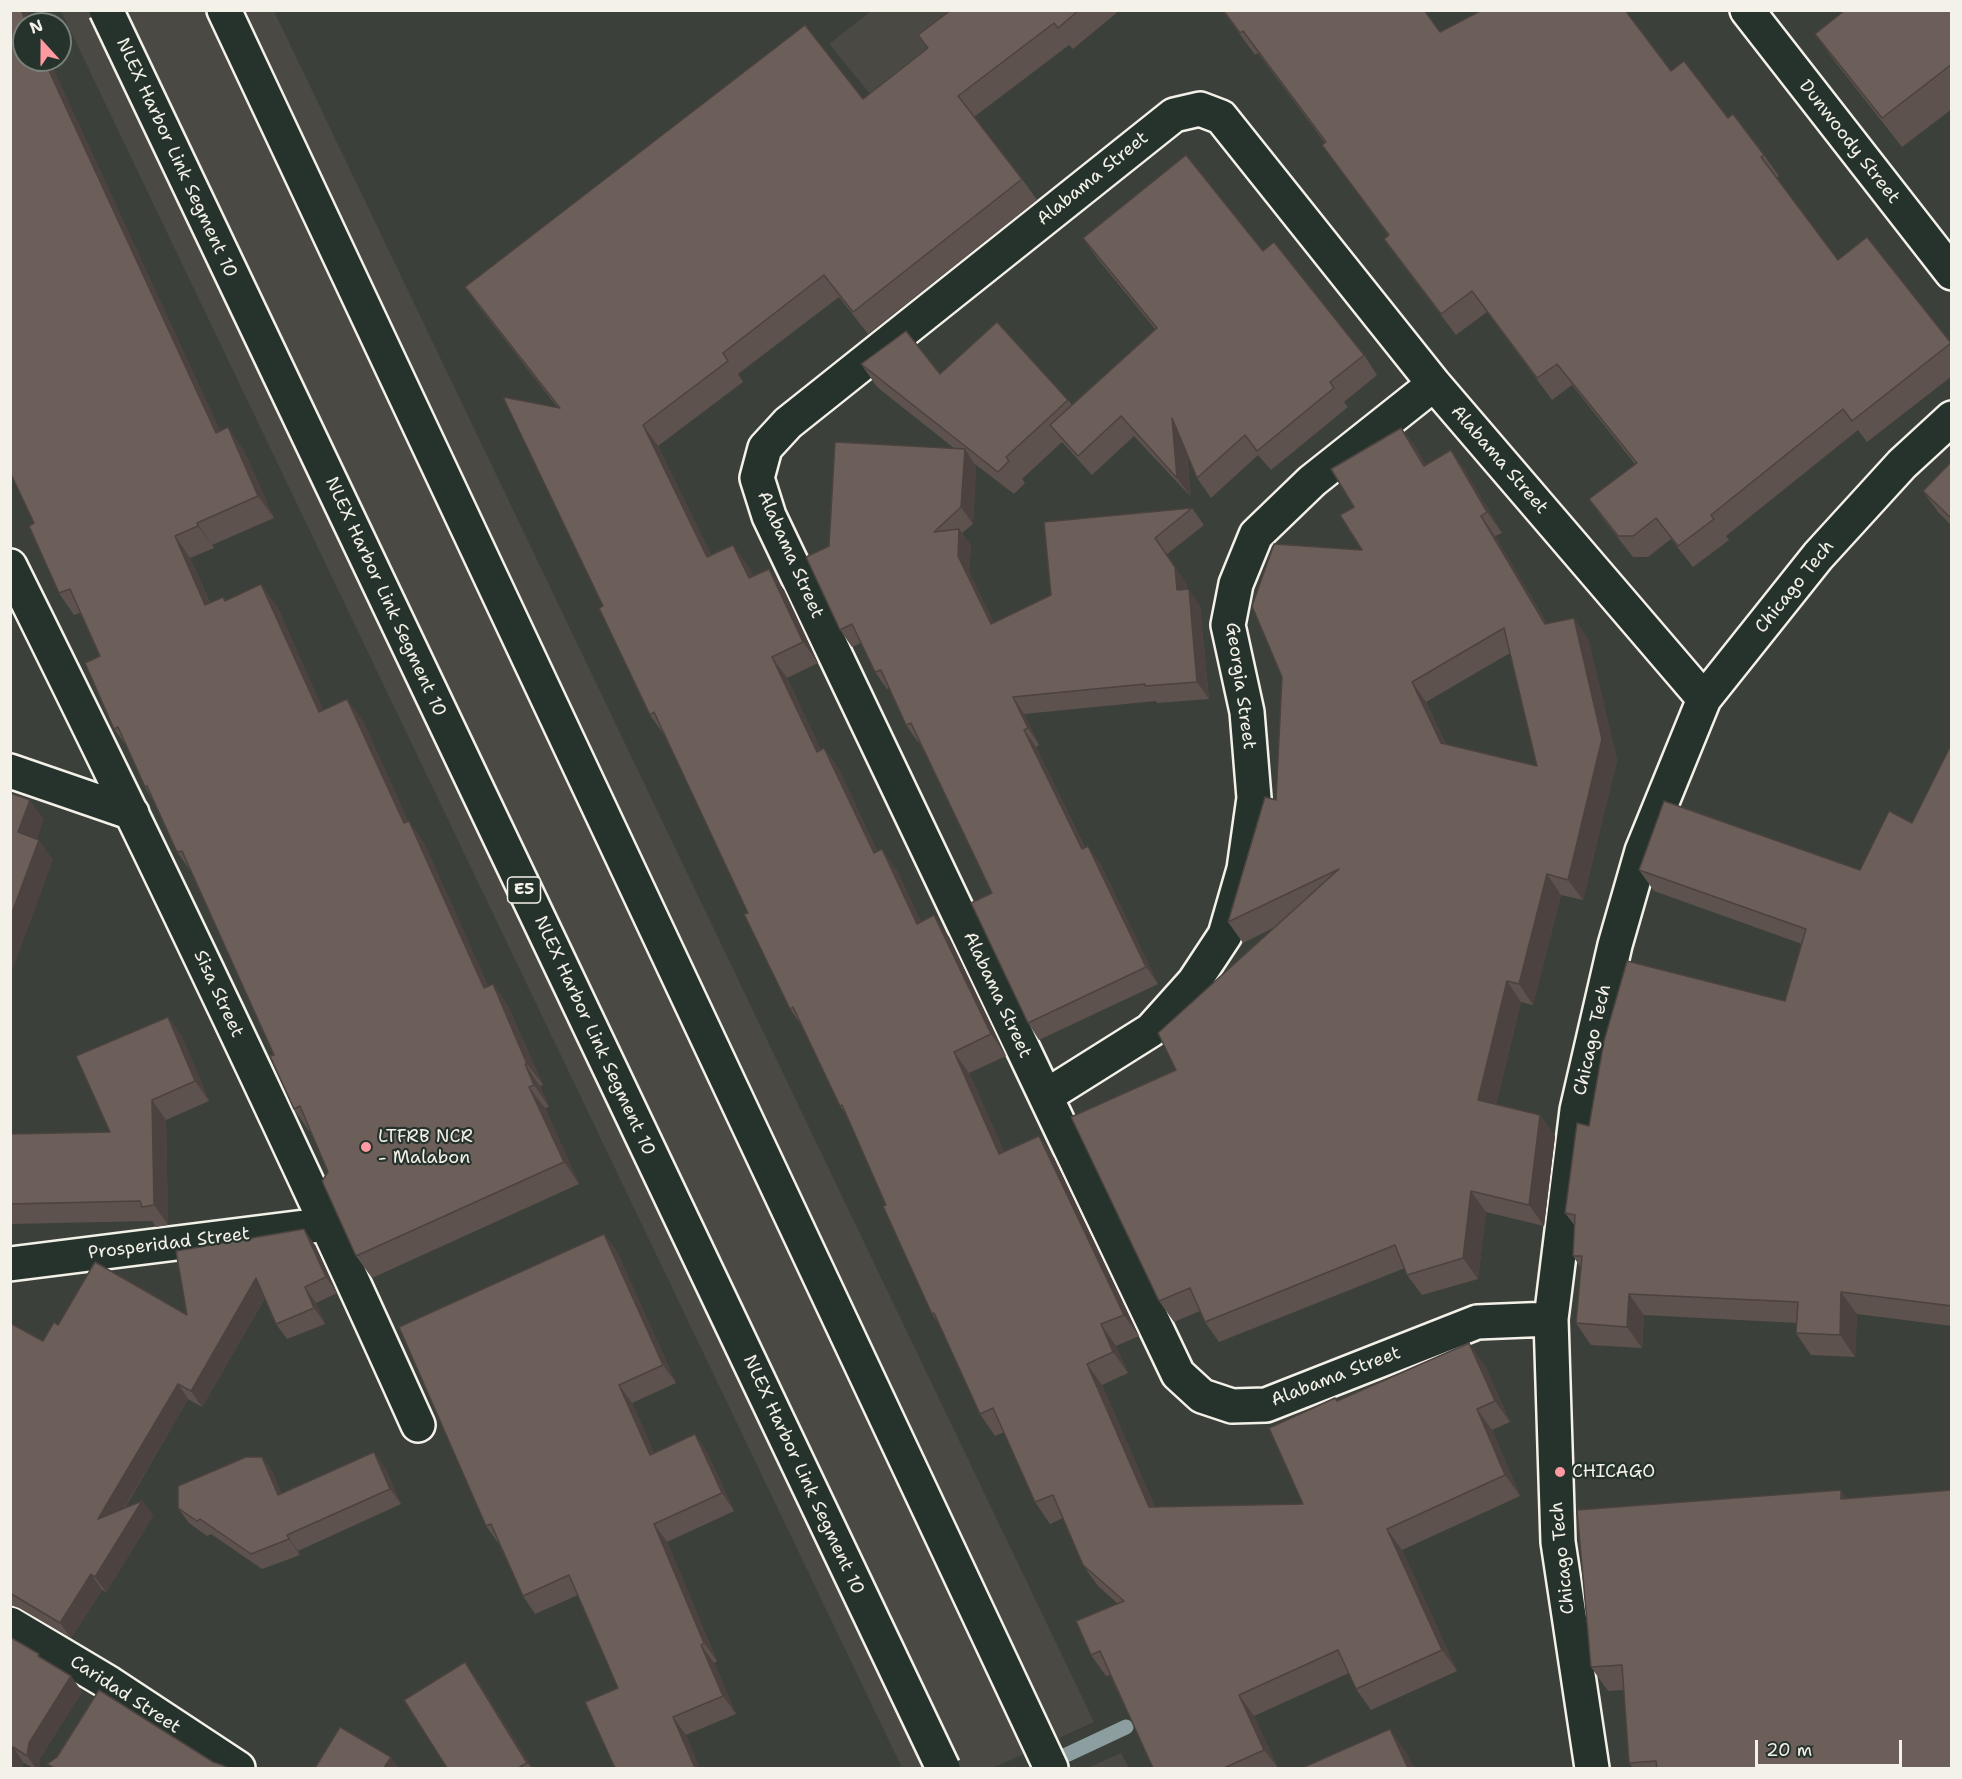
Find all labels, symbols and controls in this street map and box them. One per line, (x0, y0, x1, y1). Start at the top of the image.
north arrow (12, 12, 72, 72)
text: N (26, 15, 46, 39)
street label: NLEX Harbor Link Segment 10 (111, 35, 241, 281)
street label: Dunwoody Street (1794, 76, 1904, 208)
street label: Alabama Street (1033, 128, 1153, 230)
street label: Alabama Street (1446, 401, 1552, 519)
street label: NLEX Harbor Link Segment 10 (320, 474, 450, 720)
street label: Alabama Street (752, 488, 828, 622)
street label: Chicago Tech (1751, 536, 1839, 638)
street label: Georgia Street (1220, 621, 1260, 751)
road number: E5 (508, 877, 540, 903)
street label: NLEX Harbor Link Segment 10 (529, 913, 659, 1159)
street label: Alabama Street (958, 928, 1036, 1062)
street label: Sisa Street (188, 947, 248, 1041)
street label: Chicago Tech (1570, 982, 1616, 1098)
place label: LTFRB NCR - Malabon (378, 1126, 473, 1168)
marker: LTFRB NCR - Malabon (359, 1140, 373, 1154)
street label: Prosperidad Street (87, 1223, 251, 1265)
street label: Alabama Street (1268, 1342, 1404, 1412)
street label: NLEX Harbor Link Segment 10 (738, 1352, 868, 1598)
place label: CHICAGO (1572, 1461, 1655, 1483)
marker: CHICAGO (1553, 1465, 1567, 1479)
street label: Chicago Tech (1546, 1501, 1580, 1615)
street label: Caridad Street (66, 1651, 184, 1739)
scale bar (1758, 1728, 1905, 1766)
text: 20 m (1766, 1738, 1812, 1762)

